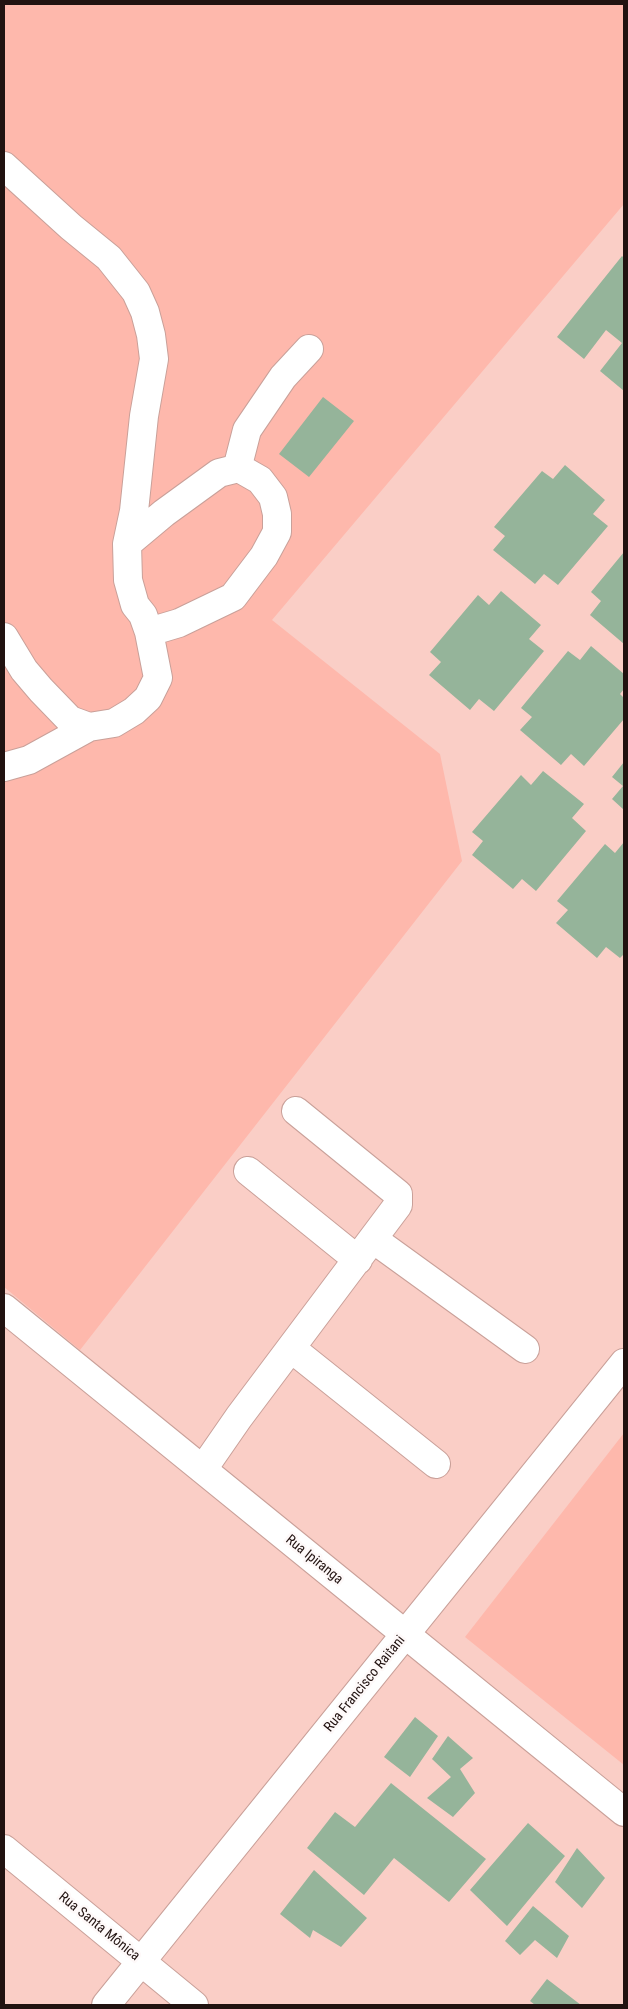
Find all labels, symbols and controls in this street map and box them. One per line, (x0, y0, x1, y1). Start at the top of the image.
street label: Rua Ipiranga (282, 1532, 346, 1588)
street label: Rua Francisco Raitani (321, 1632, 409, 1736)
street label: Rua Santa Mônica (55, 1889, 143, 1965)

